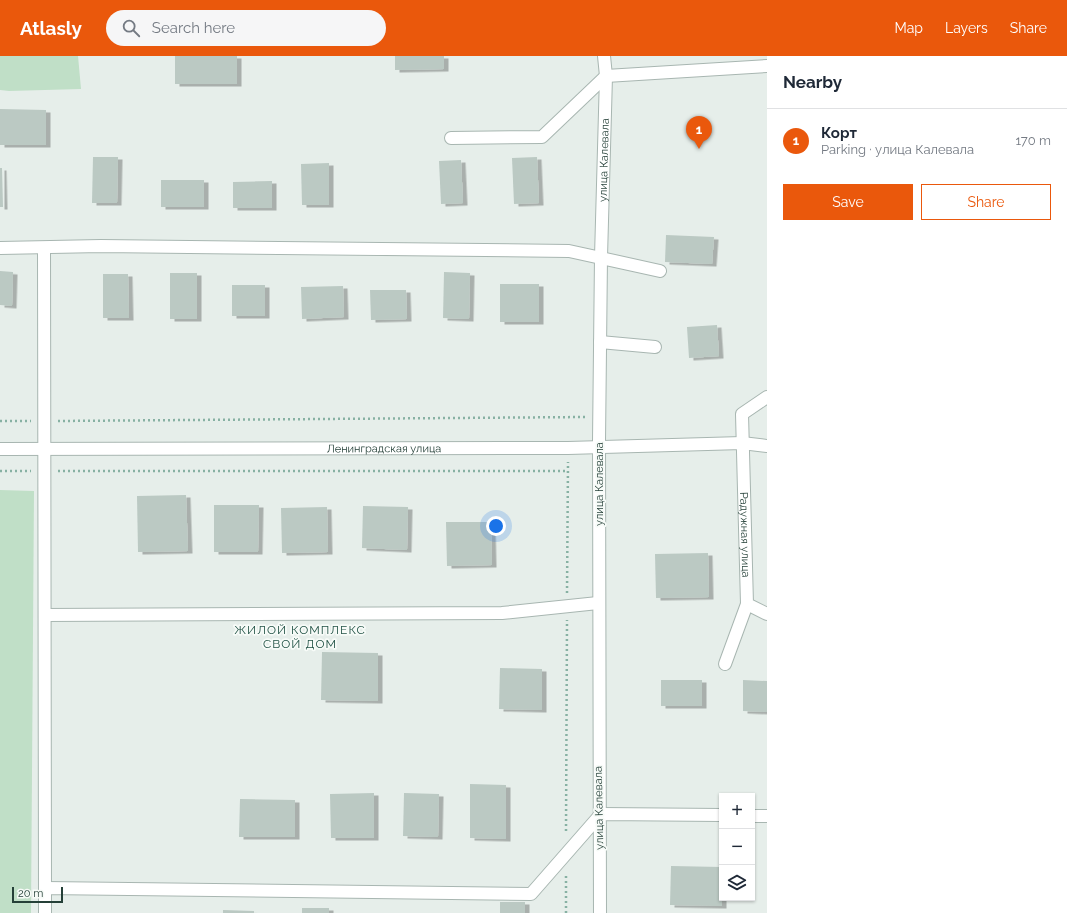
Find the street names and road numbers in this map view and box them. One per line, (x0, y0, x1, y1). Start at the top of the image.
street label: улица Калевала (596, 118, 611, 202)
street label: Ленинградская улица (327, 442, 441, 455)
street label: улица Калевала (593, 442, 606, 526)
street label: Радужная улица (738, 492, 753, 578)
street label: улица Калевала (592, 766, 606, 850)

